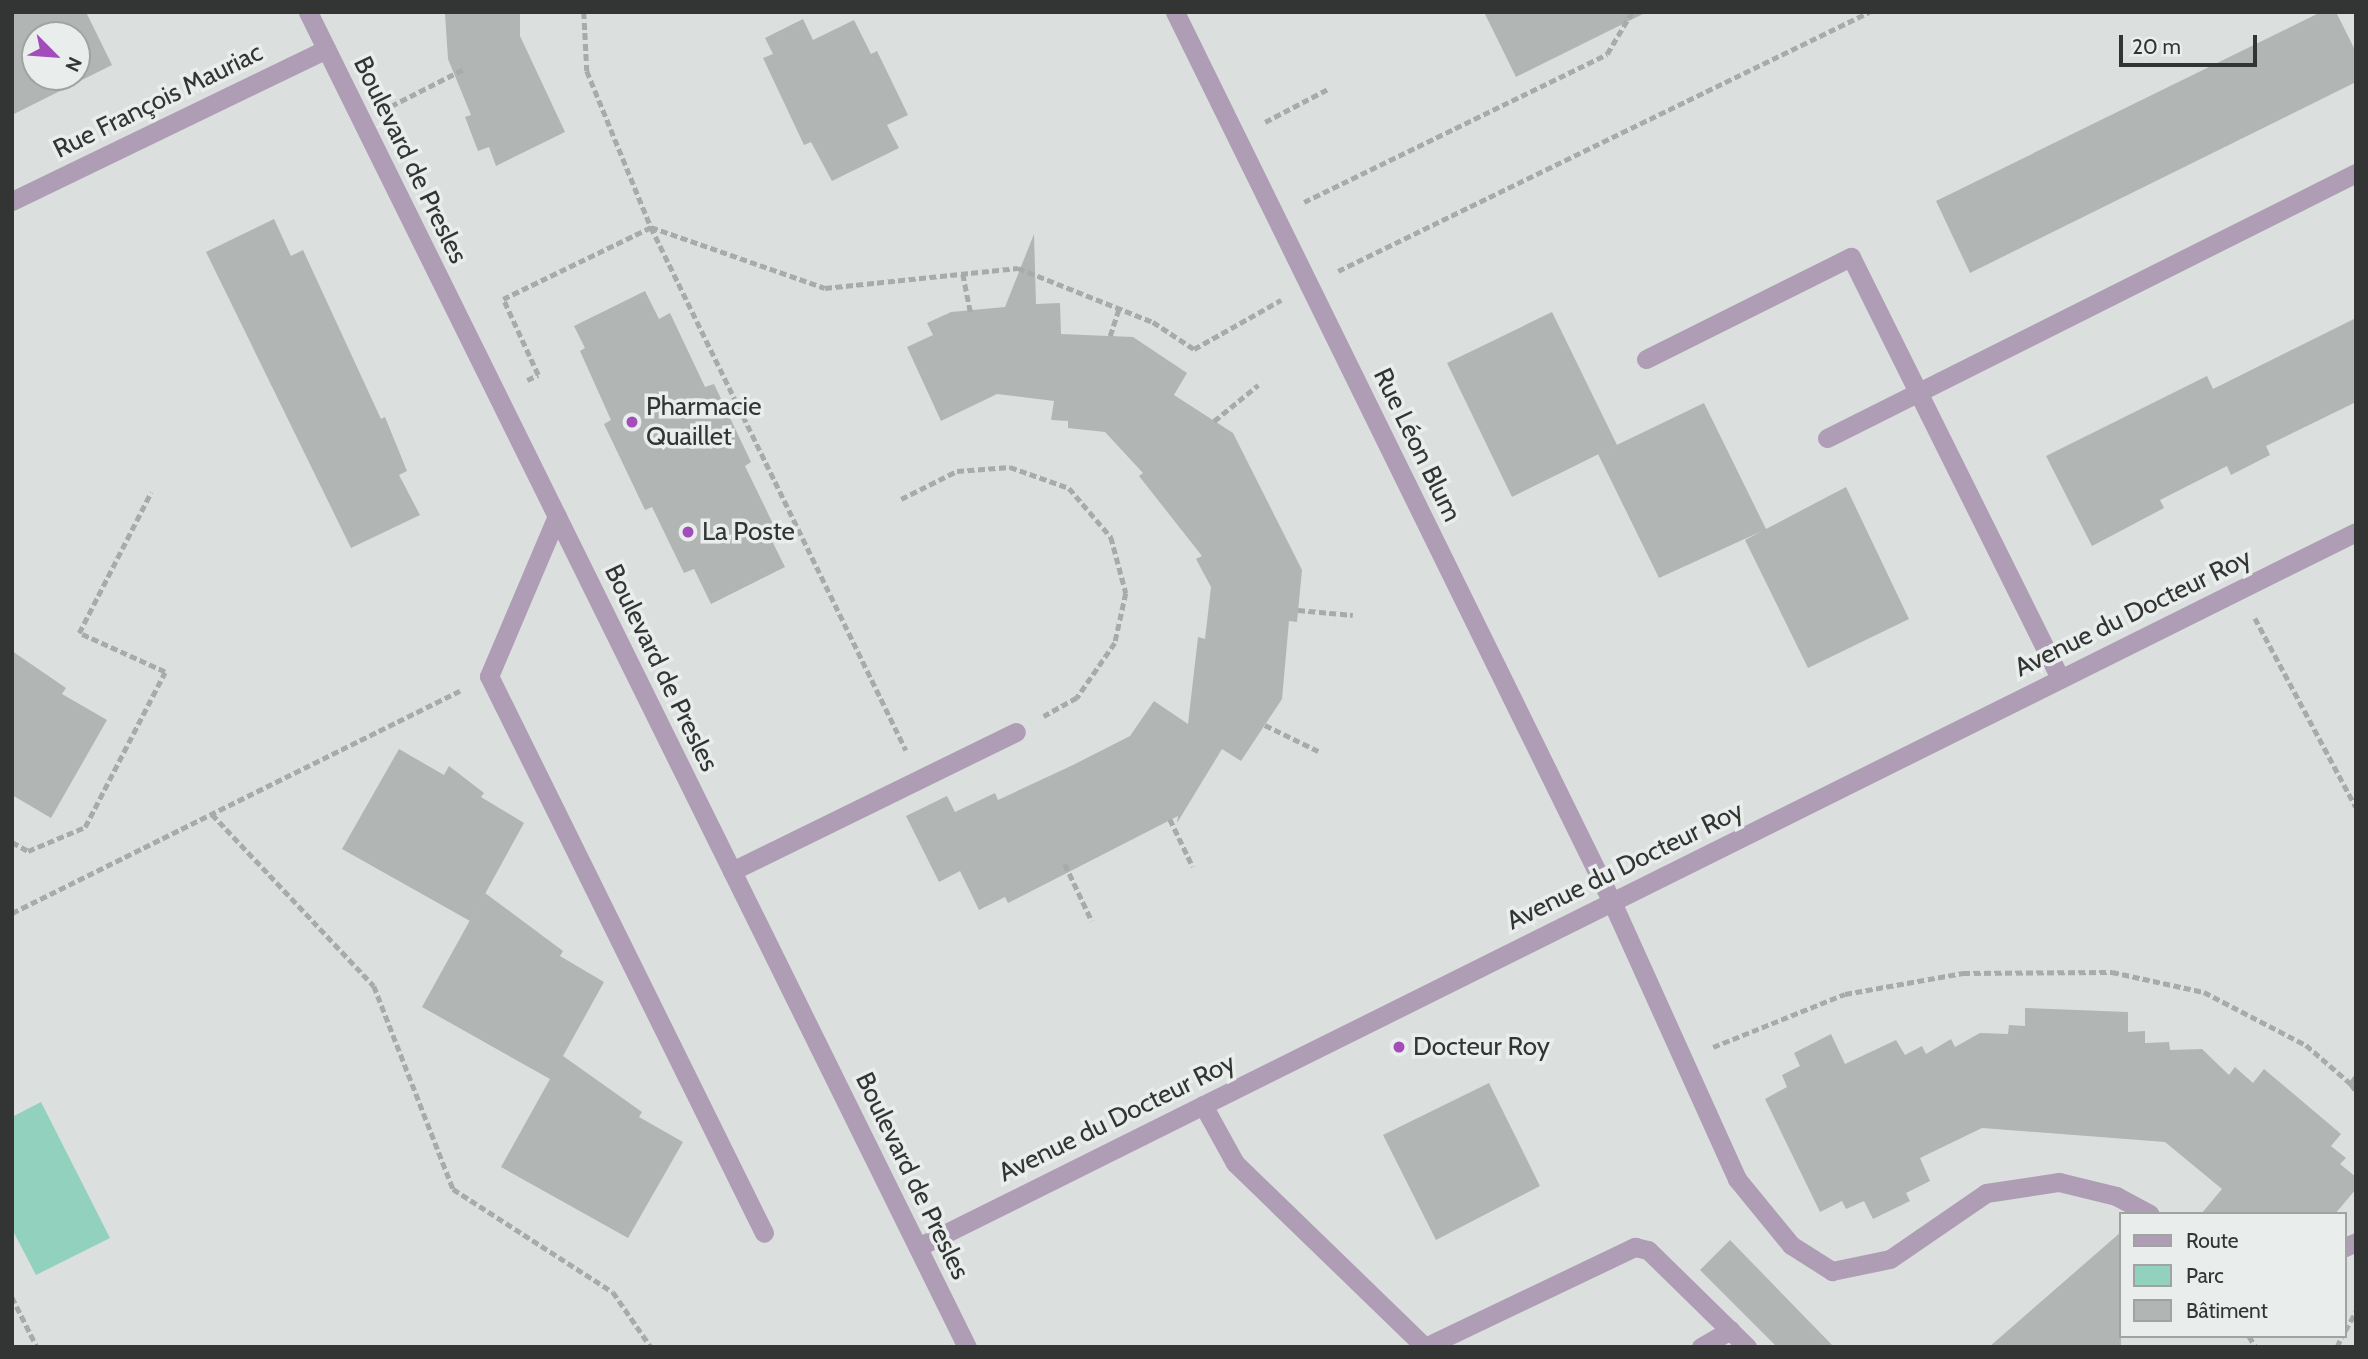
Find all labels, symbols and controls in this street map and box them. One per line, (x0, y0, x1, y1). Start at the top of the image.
north arrow (21, 21, 91, 91)
scale bar (2123, 21, 2261, 65)
text: 20 m (2132, 34, 2181, 59)
street label: Rue François Mauriac (48, 37, 268, 165)
street label: Boulevard de Presles (346, 51, 474, 269)
text: N (60, 53, 87, 75)
street label: Rue Léon Blum (1366, 363, 1468, 527)
place label: Pharmacie Quaillet (646, 391, 761, 452)
marker: Pharmacie Quaillet (624, 414, 640, 430)
place label: La Poste (702, 516, 795, 548)
marker: La Poste (680, 524, 696, 540)
street label: Avenue du Docteur Roy (2010, 542, 2256, 684)
street label: Boulevard de Presles (597, 559, 725, 777)
street label: Avenue du Docteur Roy (1502, 795, 1748, 937)
place label: Docteur Roy (1413, 1031, 1550, 1063)
marker: Docteur Roy (1391, 1039, 1407, 1055)
street label: Avenue du Docteur Roy (994, 1047, 1240, 1189)
street label: Boulevard de Presles (848, 1067, 976, 1285)
legend (2120, 1212, 2347, 1338)
text: Route (2186, 1228, 2239, 1253)
text: Parc (2186, 1263, 2224, 1288)
text: Bâtiment (2186, 1298, 2268, 1323)

